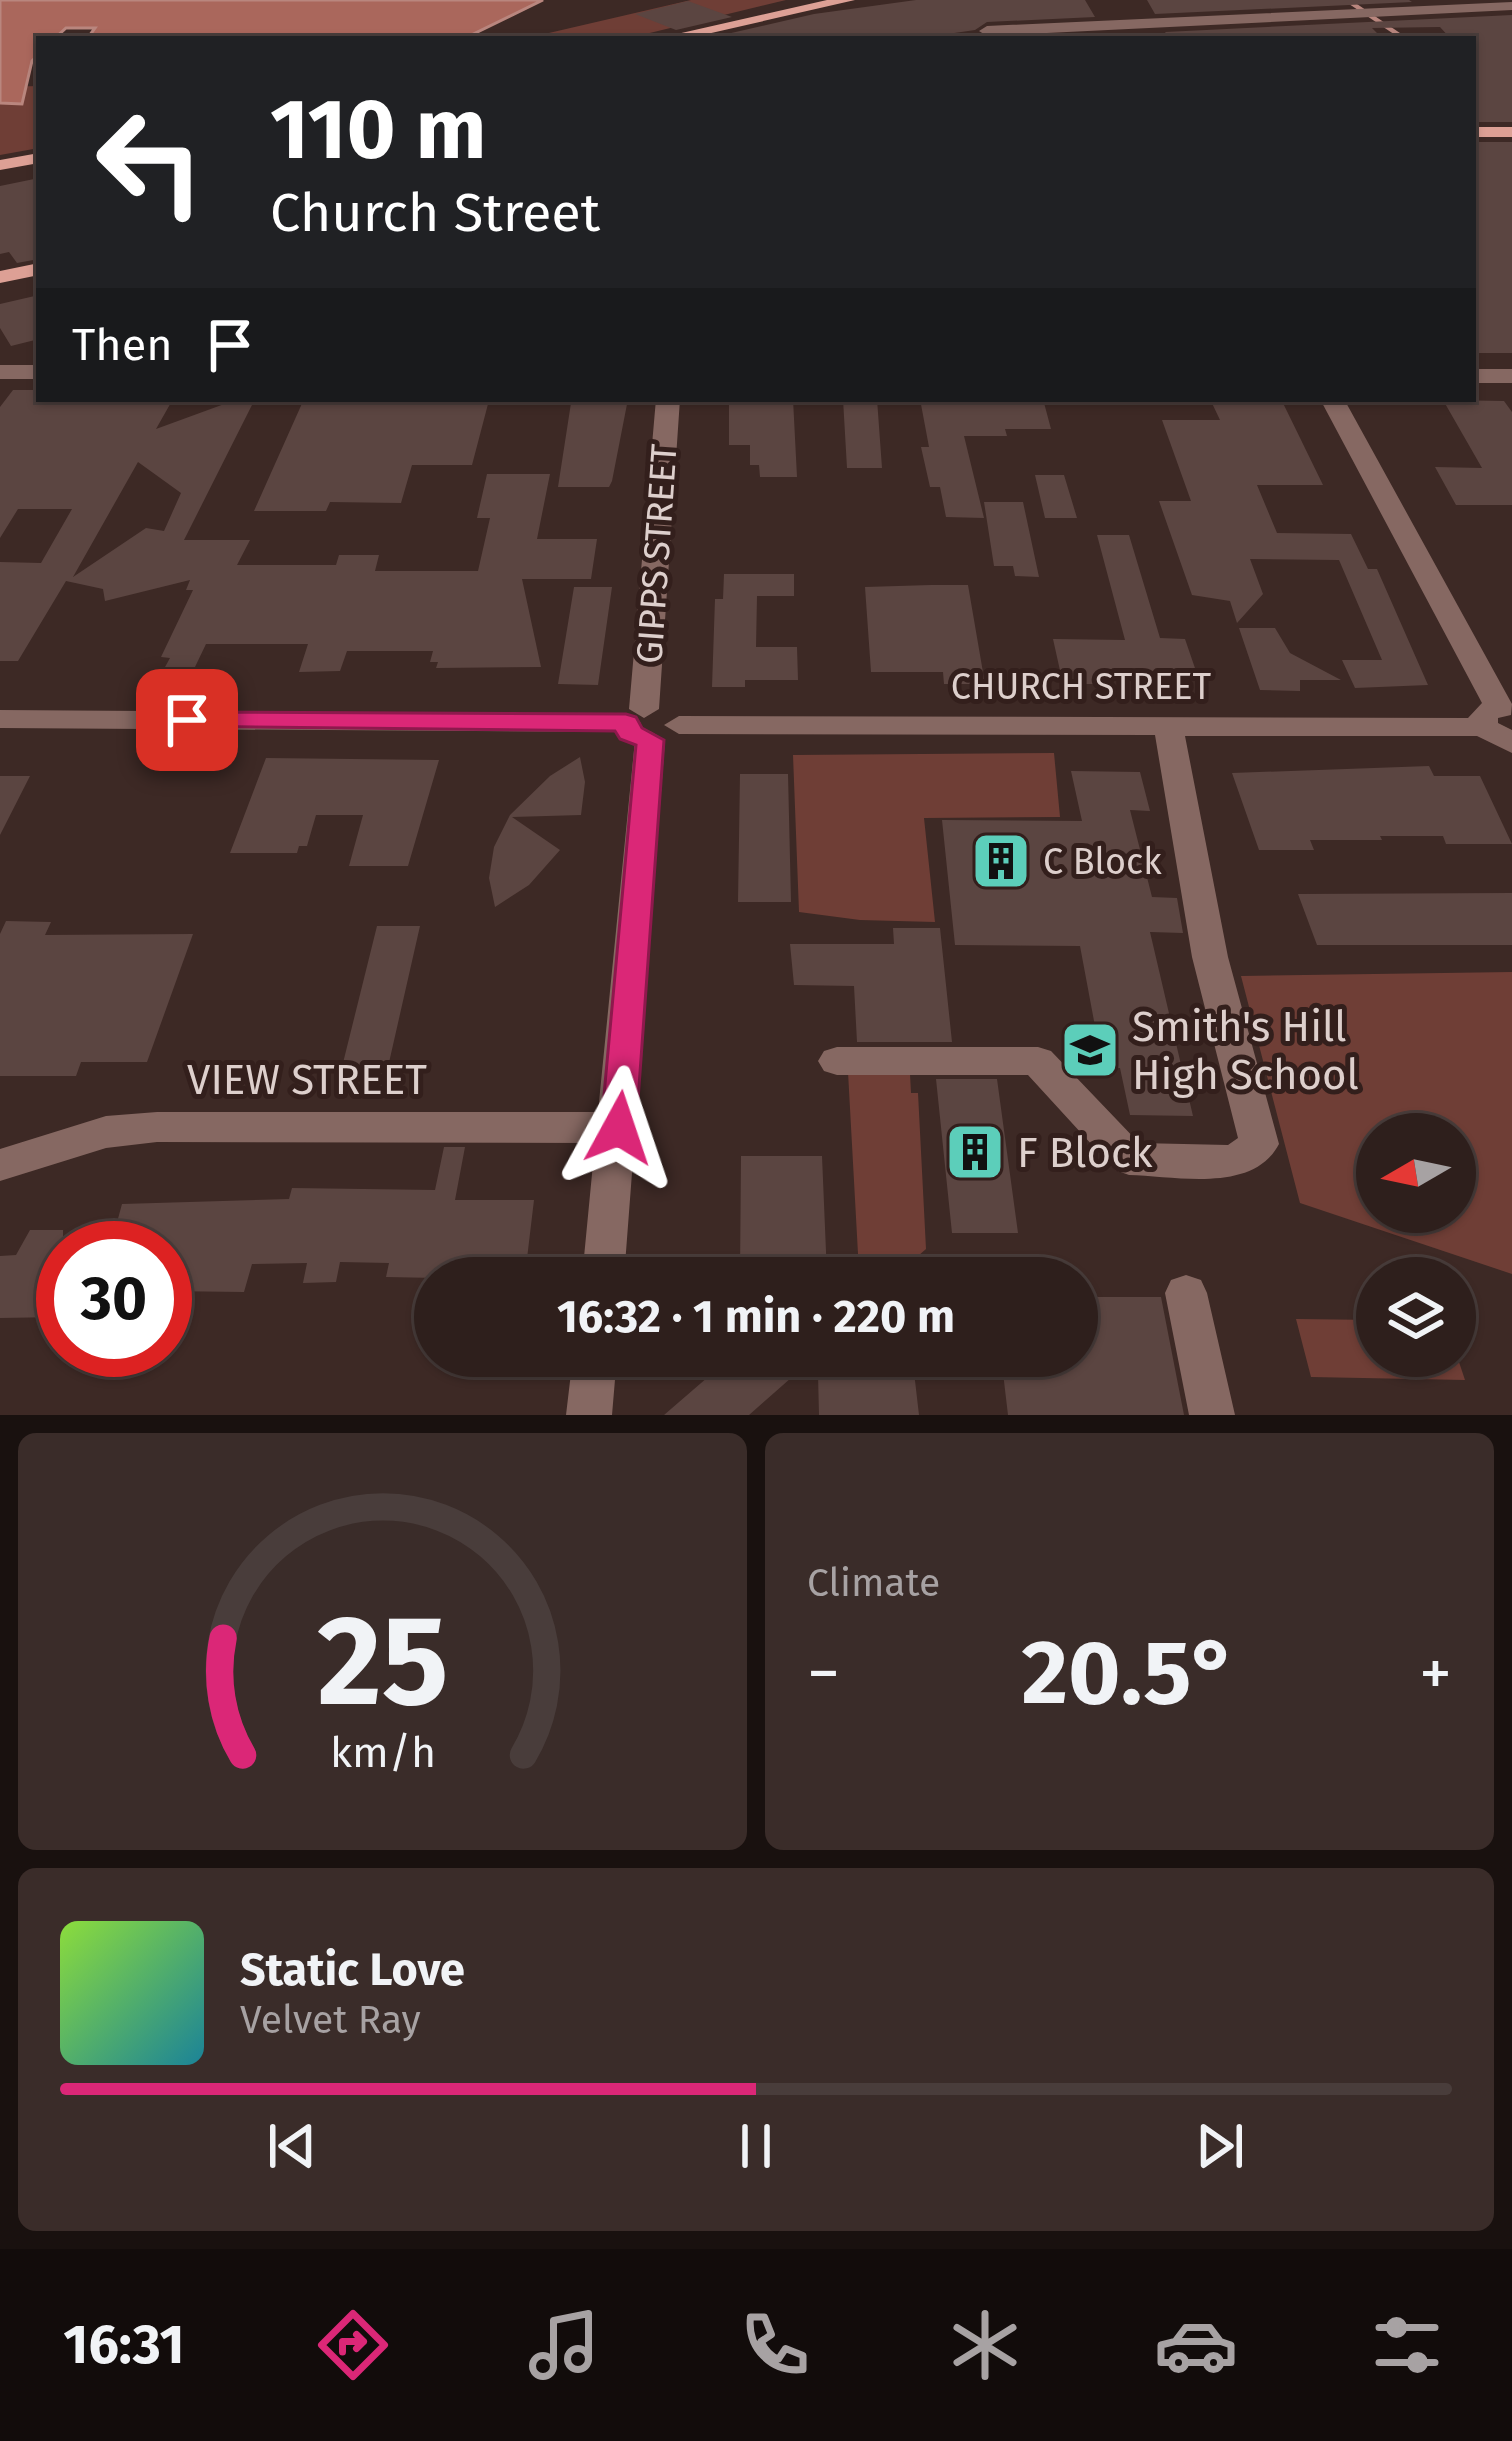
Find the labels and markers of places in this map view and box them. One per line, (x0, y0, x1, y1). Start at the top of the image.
pin (136, 669, 238, 771)
building icon: C Block (970, 830, 1032, 892)
place label: C Block (1043, 840, 1162, 884)
place label: Smith's Hill High School (1132, 1002, 1359, 1100)
school or university icon: Smith's Hill High School (1059, 1019, 1121, 1081)
building icon: F Block (944, 1121, 1006, 1183)
place label: F Block (1017, 1128, 1153, 1178)

